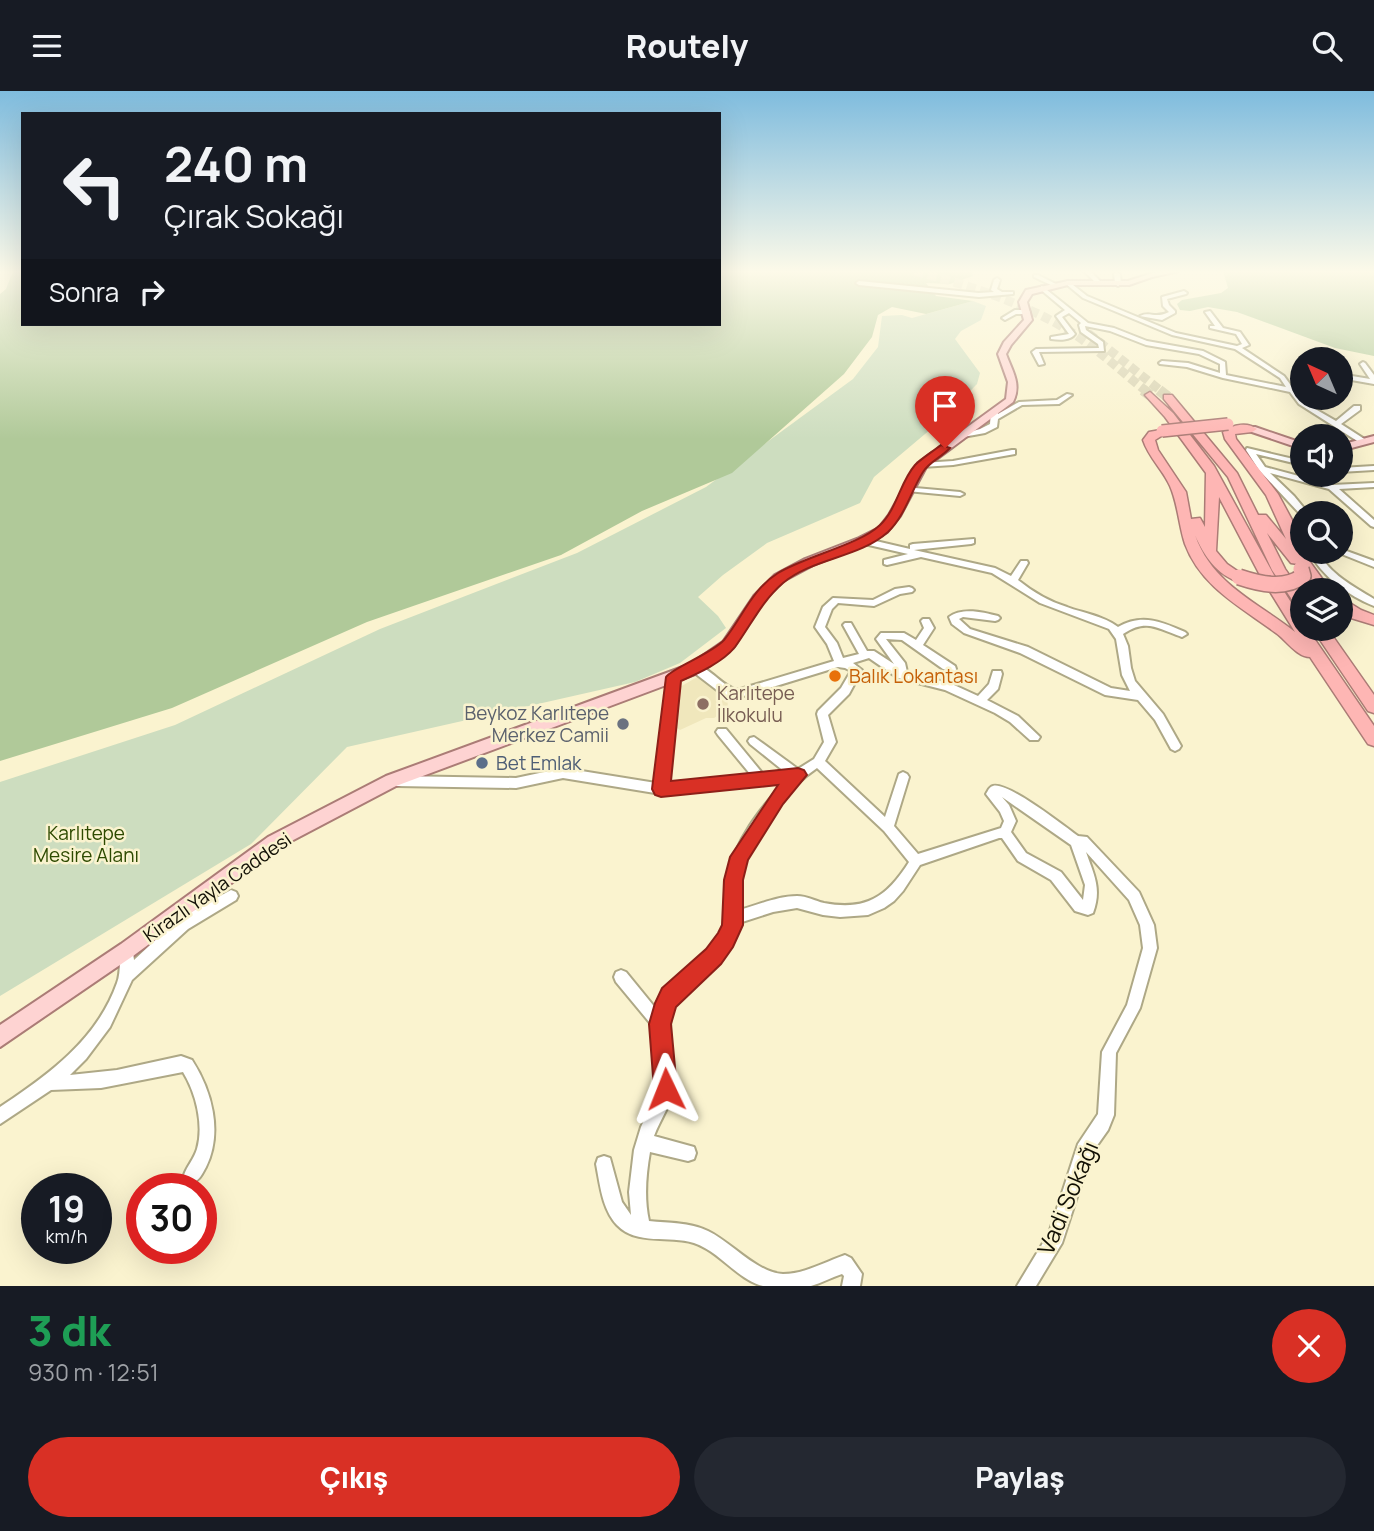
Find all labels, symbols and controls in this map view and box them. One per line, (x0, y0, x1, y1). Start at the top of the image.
text: Routely (626, 24, 748, 68)
icon: menu (28, 27, 66, 65)
icon: search (1308, 27, 1346, 65)
text: 240 m (164, 130, 308, 197)
icon: left (49, 140, 140, 231)
text: Çırak Sokağı (164, 194, 344, 238)
icon: right (133, 273, 171, 311)
text: Sonra (49, 274, 119, 310)
north arrow (1290, 347, 1353, 409)
map controls (1290, 347, 1353, 641)
pin (915, 376, 975, 448)
icon: arrive (926, 387, 964, 425)
button: sound (1290, 424, 1353, 487)
button: search (1290, 501, 1353, 564)
button: layers (1290, 578, 1353, 641)
place label: Balık Lokantası (849, 663, 978, 689)
marker: Balık Lokantası (827, 668, 843, 684)
place label: Karlıtepe İlkokulu (717, 680, 795, 728)
marker: Karlıtepe İlkokulu (695, 696, 711, 712)
place label: Beykoz Karlıtepe Merkez Camii (465, 700, 609, 748)
marker: Beykoz Karlıtepe Merkez Camii (615, 716, 631, 732)
place label: Bet Emlak (496, 750, 582, 776)
marker: Bet Emlak (474, 755, 490, 771)
park label: Karlıtepe Mesire Alanı (33, 820, 139, 868)
street label: Kirazlı Yayla Caddesi (138, 826, 296, 948)
position arrow (629, 1052, 703, 1126)
street label: Vadi Sokağı (1029, 1136, 1105, 1259)
speed limit sign: 30 (126, 1173, 217, 1264)
text: 19 (48, 1185, 85, 1233)
text: km/h (46, 1224, 87, 1248)
text: 3 dk (28, 1301, 111, 1359)
button: close (1272, 1309, 1346, 1383)
text: 930 m · 12:51 (28, 1356, 159, 1388)
button: Çıkış (28, 1437, 680, 1517)
button: Paylaş (694, 1437, 1346, 1517)

